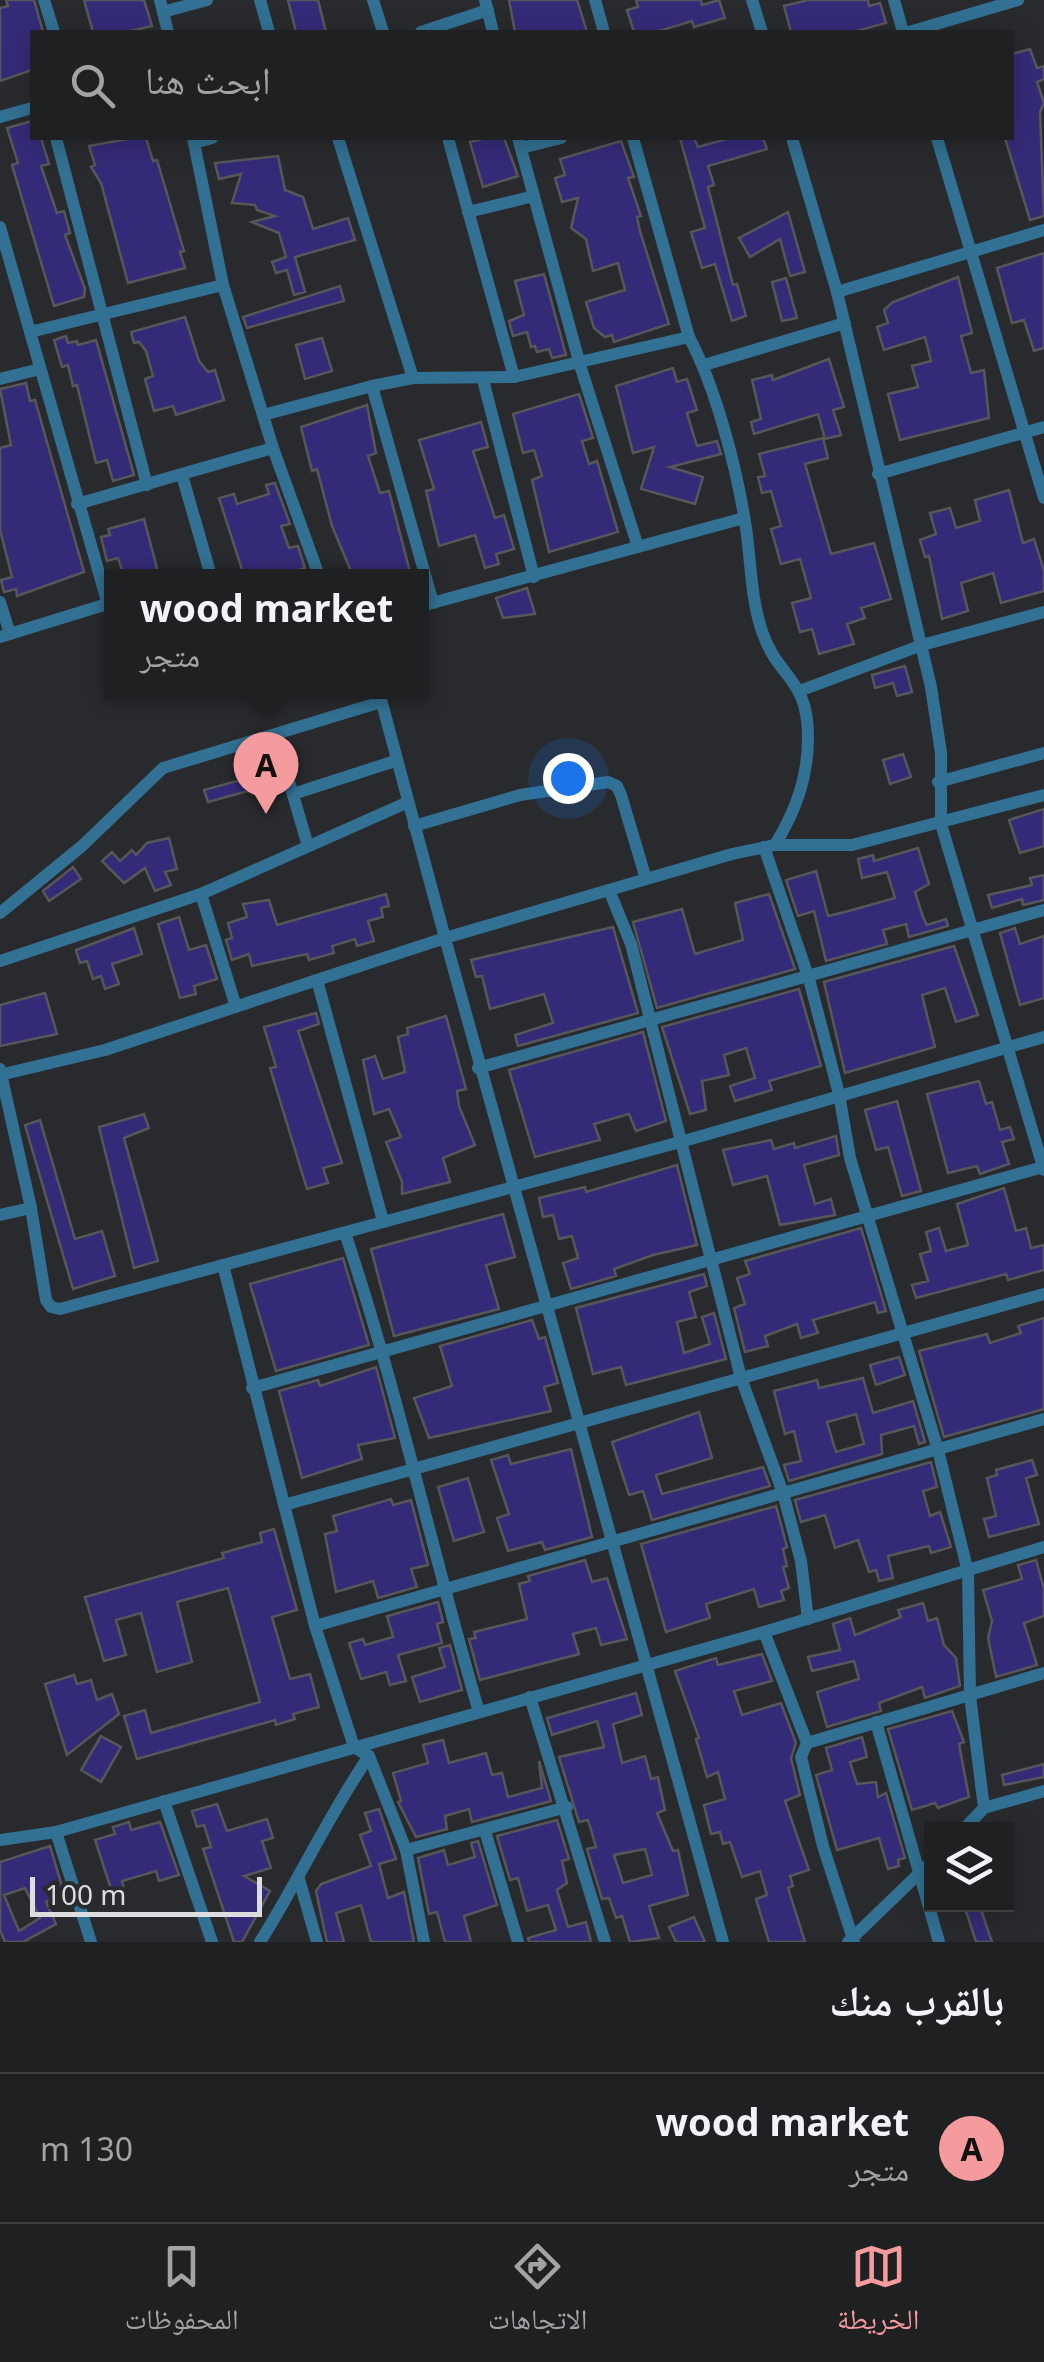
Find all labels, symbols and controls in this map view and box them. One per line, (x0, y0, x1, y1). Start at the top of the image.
search box (30, 30, 1014, 140)
text: ابحث هنا (145, 53, 271, 105)
icon: search (65, 58, 120, 113)
popup (104, 569, 429, 699)
text: wood market (140, 581, 393, 633)
text: متجر (140, 633, 200, 676)
pin: A (234, 732, 298, 814)
your location (543, 753, 594, 804)
map controls (924, 1822, 1014, 1912)
button: layers (924, 1822, 1014, 1912)
scale bar (30, 1872, 262, 1916)
text: 100 m (45, 1875, 127, 1913)
text: بالقرب منك (829, 1971, 1004, 2028)
text: wood market (656, 2095, 909, 2147)
text: 130 m (40, 2127, 133, 2170)
text: A (960, 2127, 983, 2170)
text: متجر (849, 2147, 909, 2190)
tab: المحفوظات (125, 2239, 239, 2347)
tab: الاتجاهات (488, 2239, 587, 2347)
tab: الخريطة (837, 2239, 919, 2347)

